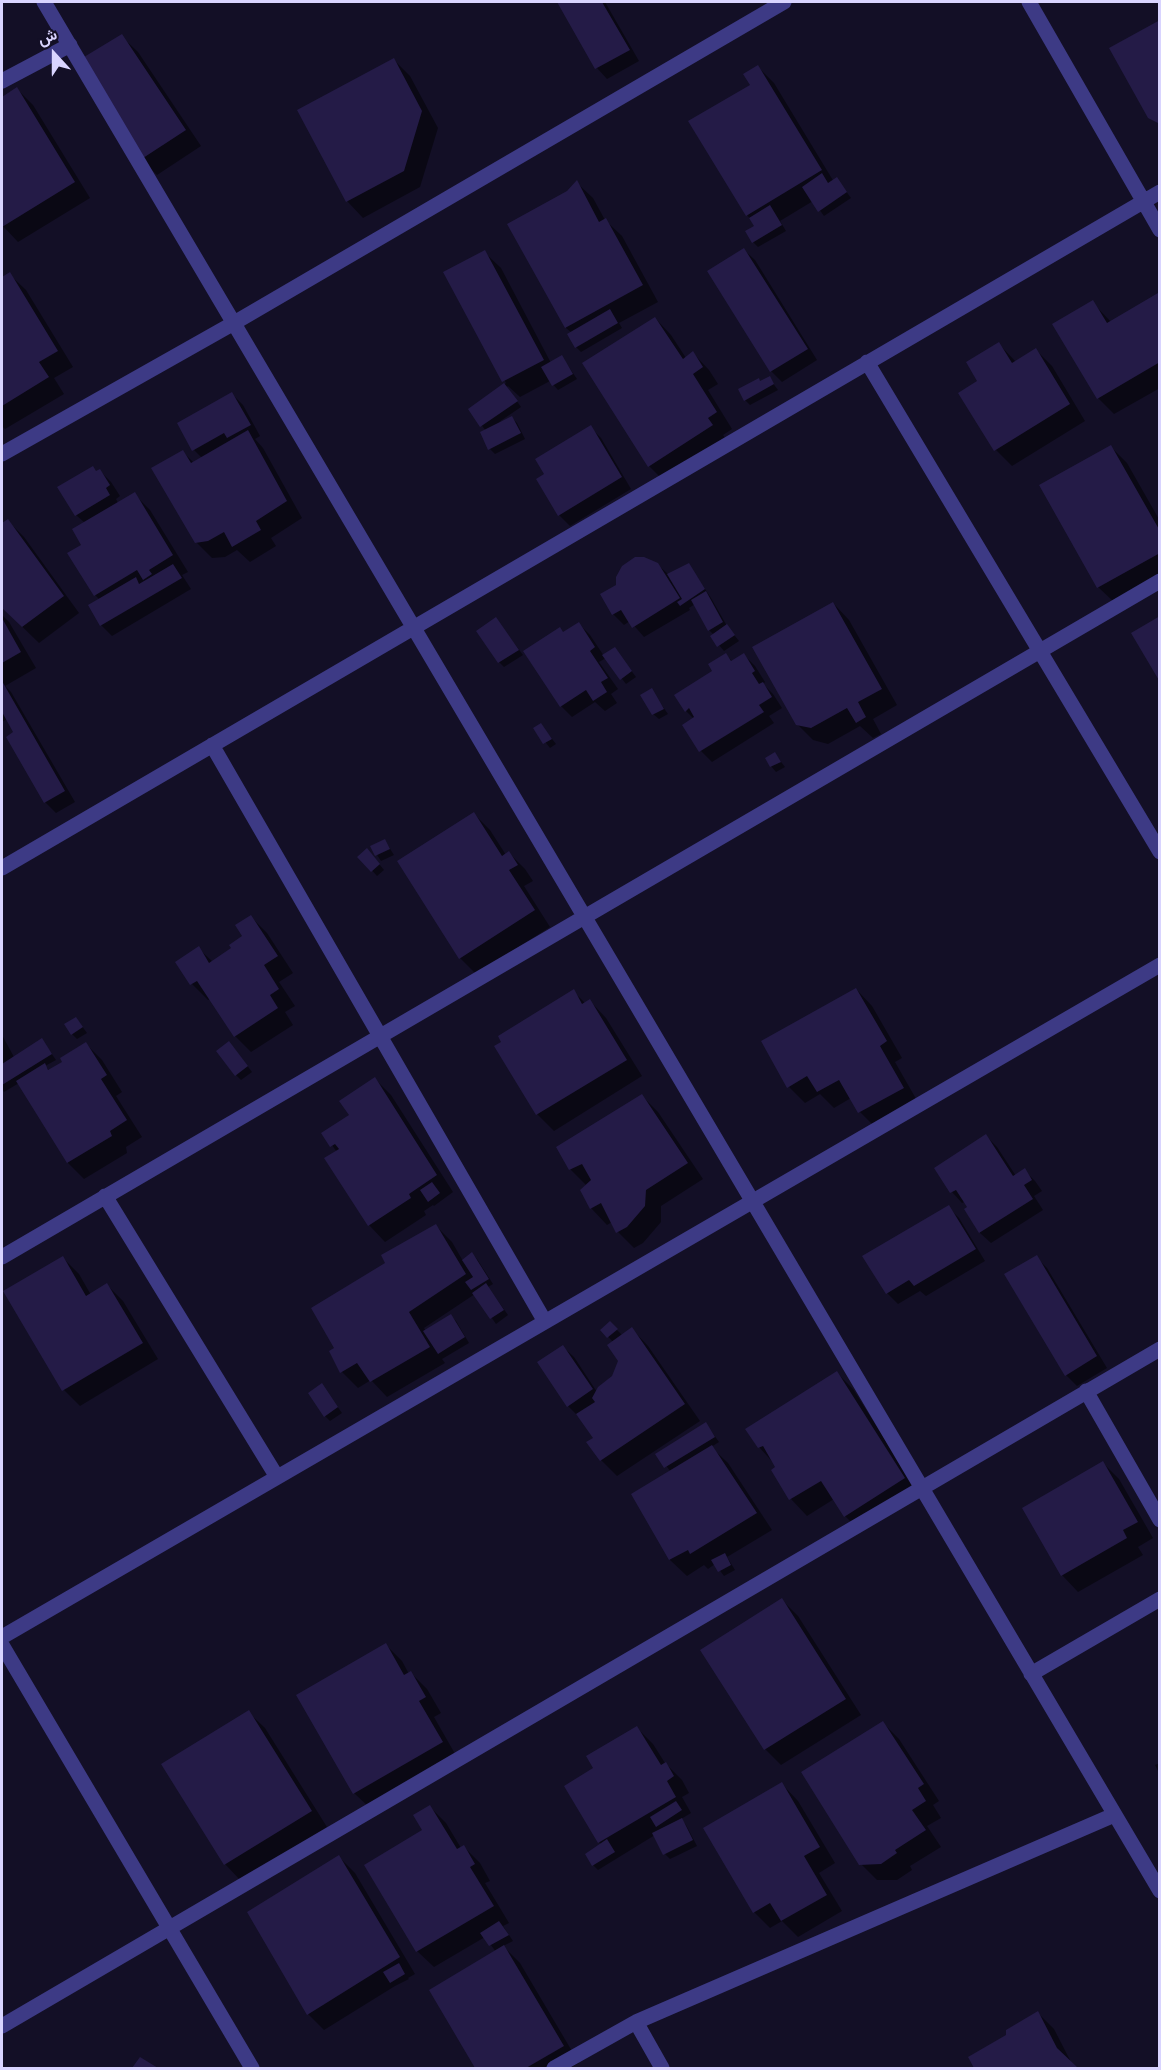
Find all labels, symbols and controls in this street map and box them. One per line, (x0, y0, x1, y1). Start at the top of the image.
north arrow (24, 24, 84, 84)
text: ش (35, 24, 60, 49)

